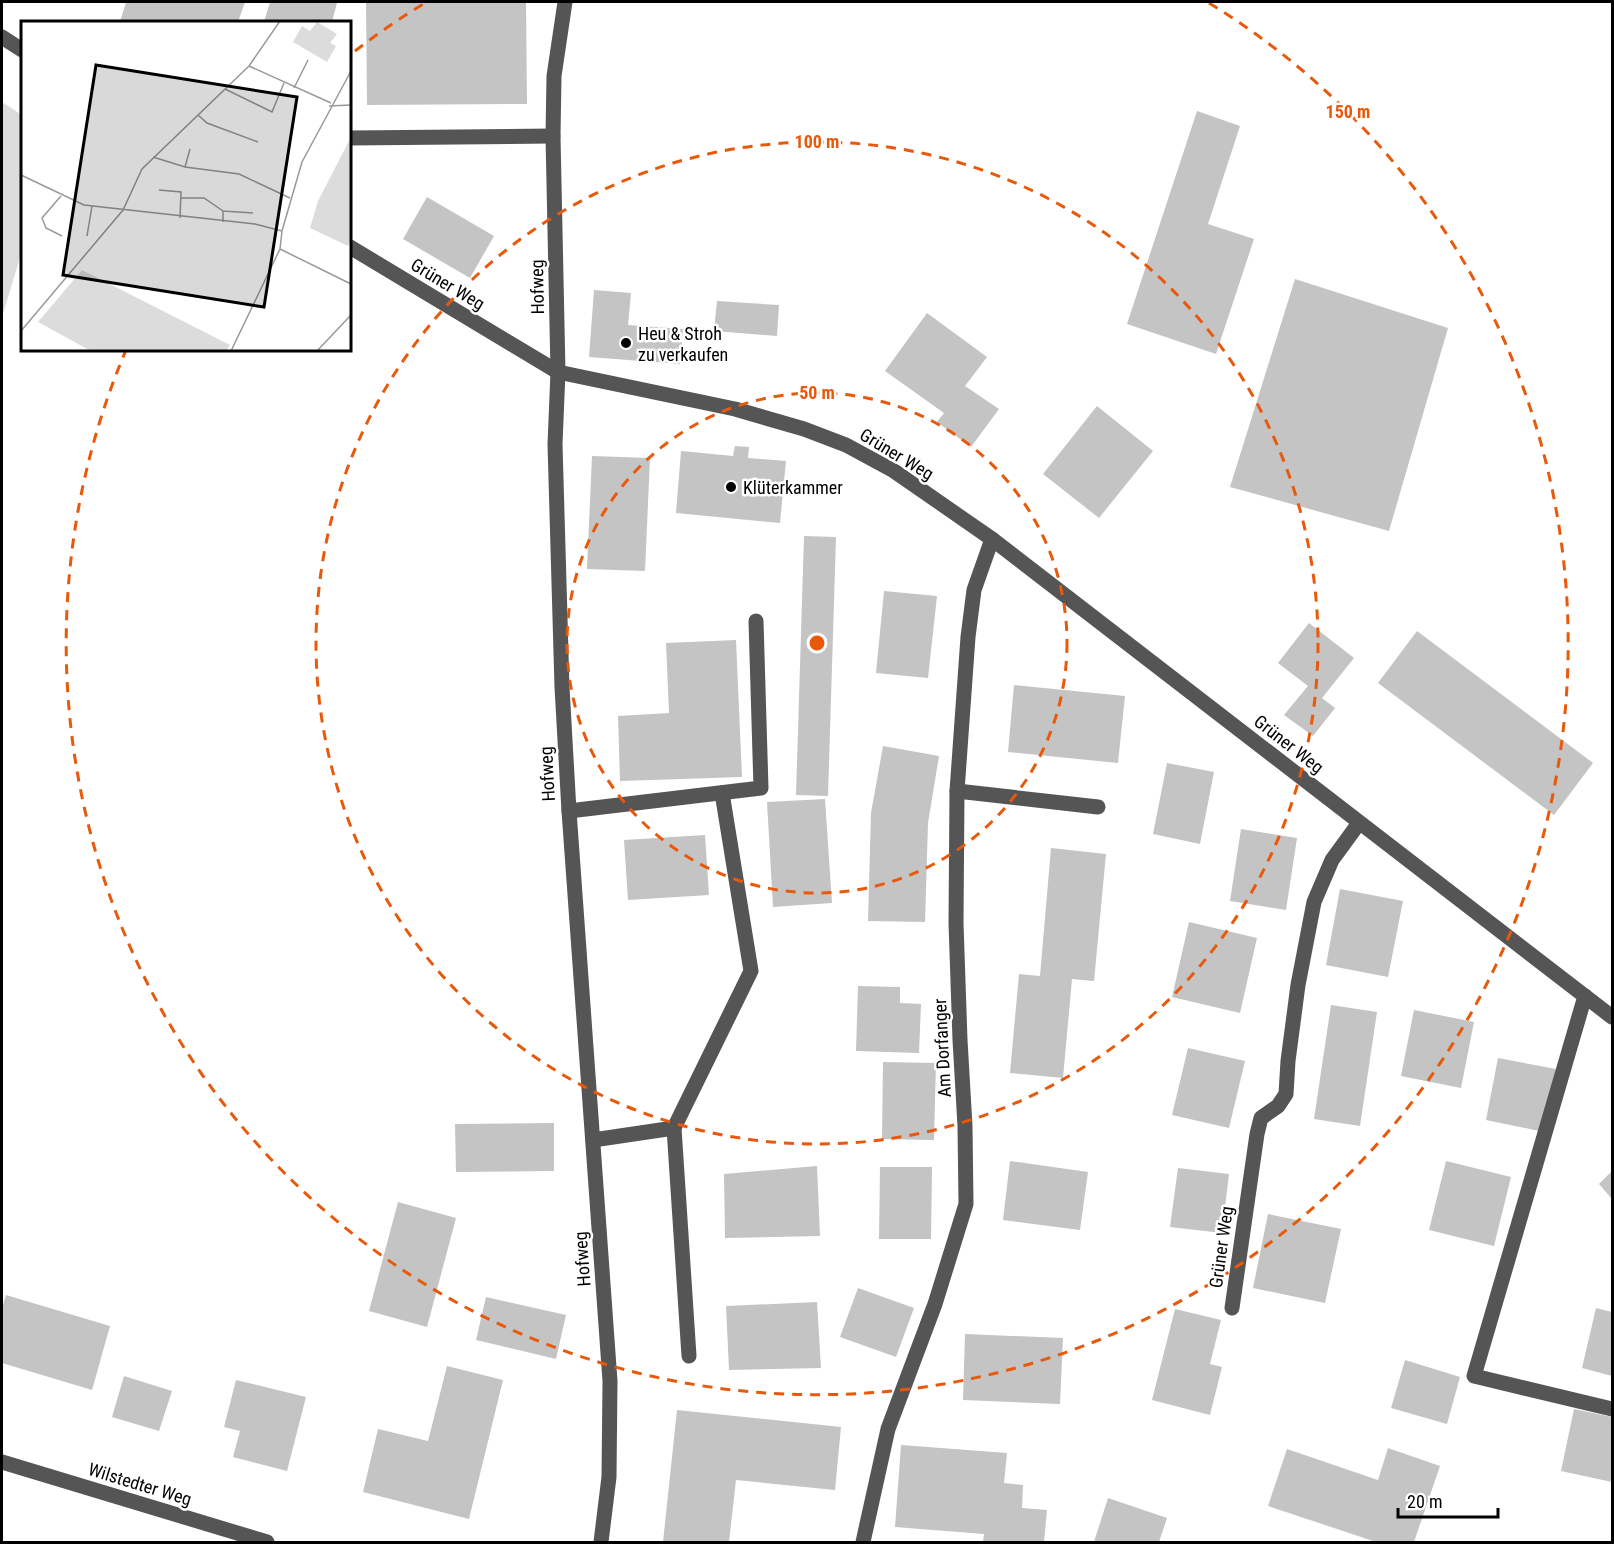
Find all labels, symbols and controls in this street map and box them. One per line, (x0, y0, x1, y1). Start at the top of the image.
inset map (21, 21, 351, 351)
text: 150 m (1326, 101, 1370, 122)
text: 100 m (795, 131, 839, 152)
street label: Grüner Weg (407, 254, 489, 314)
street label: Hofweg (526, 259, 548, 315)
place label: Heu & Stroh zu verkaufen (638, 323, 728, 365)
marker: Heu & Stroh zu verkaufen (619, 336, 633, 350)
text: 50 m (799, 382, 835, 403)
street label: Grüner Weg (856, 424, 938, 484)
place label: Klüterkammer (743, 477, 843, 498)
marker: Klüterkammer (724, 480, 738, 494)
centre of rings (807, 633, 827, 653)
street label: Grüner Weg (1250, 710, 1328, 778)
street label: Hofweg (535, 746, 559, 802)
street label: Am Dorfanger (929, 998, 955, 1098)
street label: Grüner Weg (1205, 1205, 1237, 1289)
street label: Hofweg (570, 1231, 594, 1287)
street label: Wilstedter Weg (86, 1458, 194, 1510)
scale bar (1398, 1481, 1498, 1519)
text: 20 m (1407, 1491, 1442, 1512)

